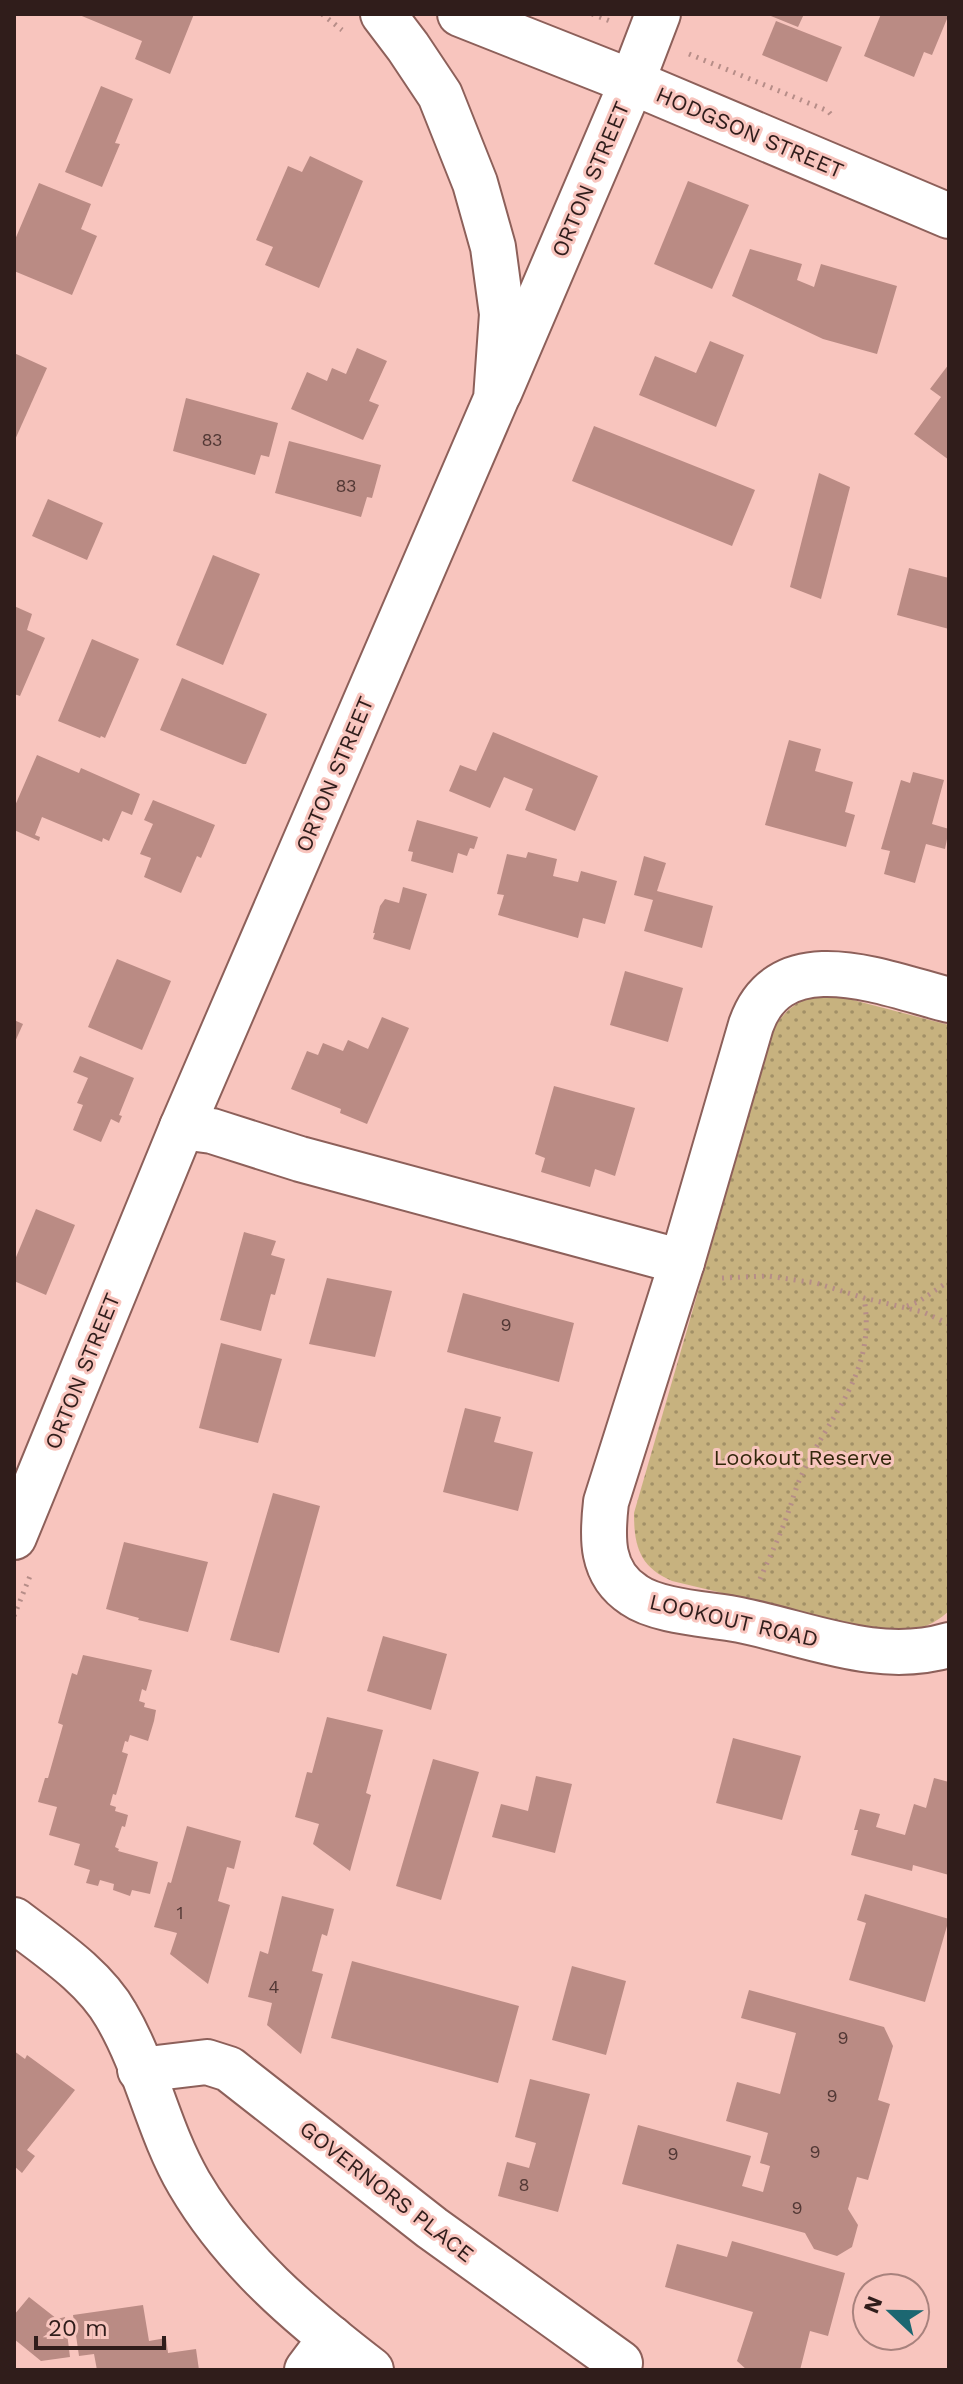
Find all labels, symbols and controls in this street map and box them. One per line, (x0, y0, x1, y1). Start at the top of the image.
street label: HODGSON STREET (652, 82, 847, 183)
street label: ORTON STREET (546, 98, 634, 261)
house number: 83 (201, 429, 223, 450)
house number: 83 (335, 475, 357, 496)
street label: ORTON STREET (290, 693, 378, 856)
street label: ORTON STREET (40, 1289, 125, 1453)
house number: 9 (500, 1314, 512, 1335)
park label: Lookout Reserve (713, 1445, 893, 1470)
street label: LOOKOUT ROAD (647, 1589, 821, 1652)
house number: 1 (176, 1902, 184, 1923)
house number: 4 (269, 1976, 280, 1997)
house number: 9 (837, 2027, 849, 2048)
house number: 9 (826, 2085, 838, 2106)
street label: GOVERNORS PLACE (295, 2116, 479, 2267)
house number: 9 (809, 2141, 821, 2162)
house number: 9 (667, 2143, 679, 2164)
house number: 8 (518, 2174, 530, 2195)
house number: 9 (791, 2197, 803, 2218)
north arrow (851, 2272, 931, 2352)
text: N (858, 2292, 888, 2317)
scale bar (36, 2300, 164, 2350)
text: 20 m (48, 2314, 108, 2342)

